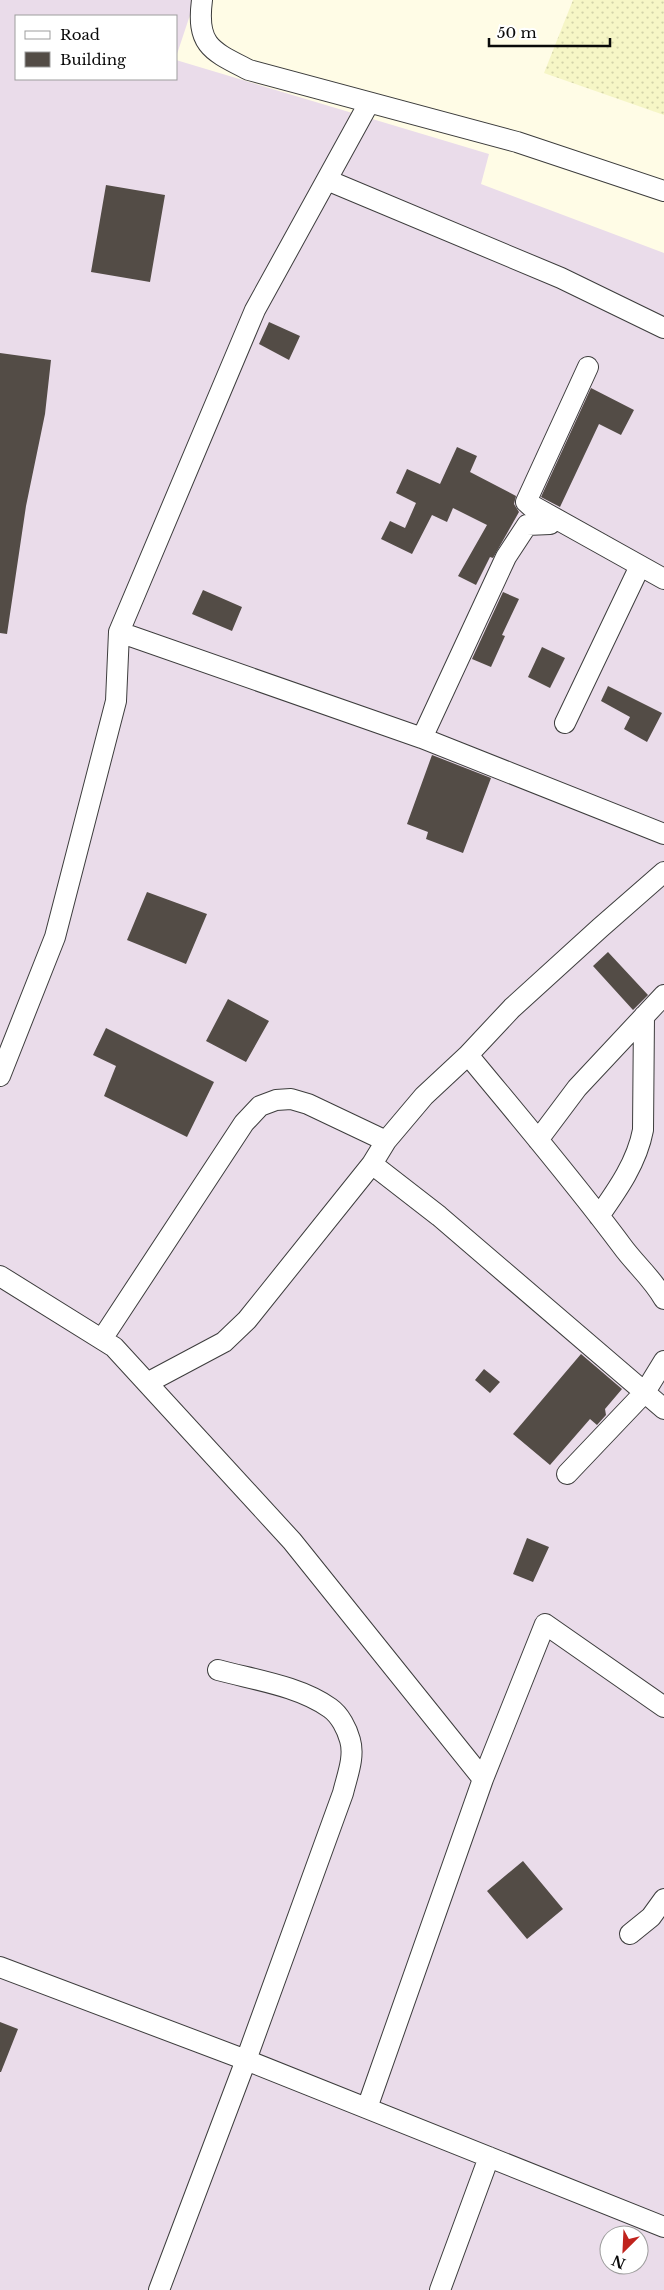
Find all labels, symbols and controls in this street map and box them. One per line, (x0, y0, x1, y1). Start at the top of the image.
legend (15, 15, 178, 80)
scale bar (489, 15, 610, 47)
text: 50 m (497, 23, 537, 42)
text: Road (60, 25, 100, 44)
text: Building (60, 50, 127, 69)
north arrow (599, 2225, 649, 2275)
text: N (609, 2251, 628, 2273)

